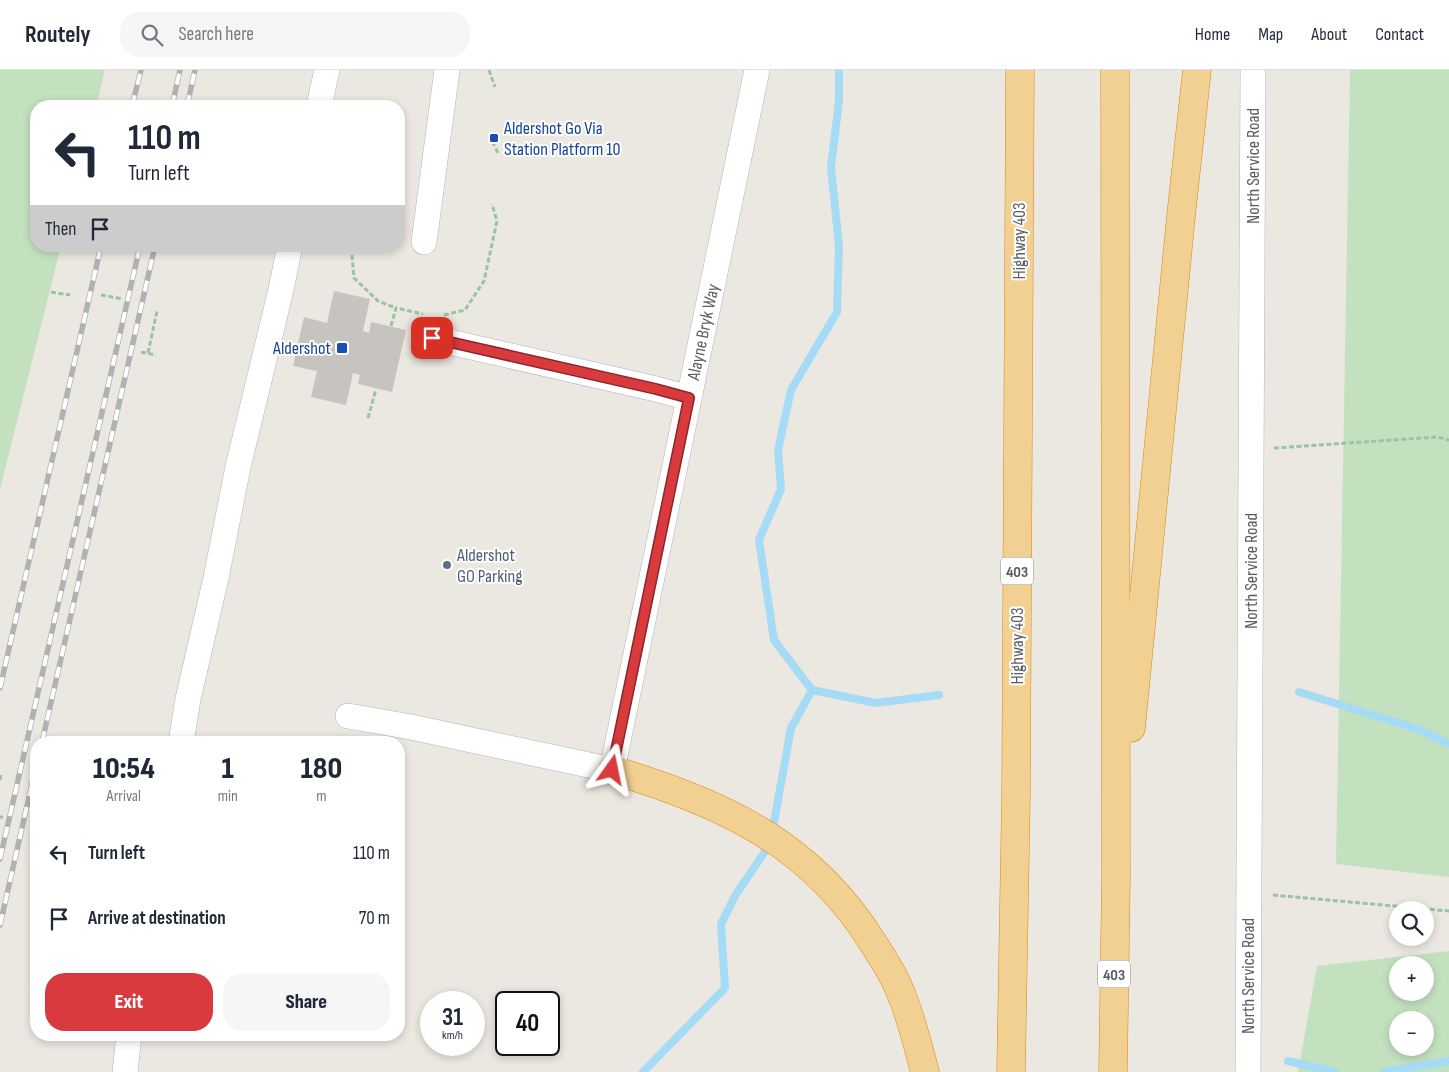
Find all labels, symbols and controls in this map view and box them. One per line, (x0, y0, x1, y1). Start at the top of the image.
search box (120, 12, 470, 57)
text: Routely (25, 20, 90, 49)
icon: search (138, 21, 166, 49)
text: Search here (178, 23, 254, 46)
text: Home (1195, 24, 1230, 45)
text: Map (1258, 24, 1283, 45)
text: About (1311, 24, 1347, 45)
text: Contact (1375, 24, 1424, 45)
street label: North Service Road (1243, 108, 1264, 224)
text: 110 m (128, 117, 201, 160)
place label: Aldershot Go Via Station Platform 10 (503, 118, 620, 160)
icon: left (45, 120, 110, 185)
marker: Aldershot Go Via Station Platform 10 (488, 132, 500, 144)
text: Turn left (128, 160, 190, 187)
street label: Highway 403 (1009, 203, 1030, 279)
icon: arrive (86, 215, 114, 243)
text: Then (45, 218, 76, 241)
street label: Alayne Bryk Way (683, 282, 724, 383)
pin (411, 317, 453, 359)
icon: arrive (418, 324, 446, 352)
place label: Aldershot (272, 338, 331, 359)
marker: Aldershot (335, 341, 349, 355)
street label: North Service Road (1241, 513, 1262, 629)
place label: Aldershot GO Parking (456, 545, 522, 587)
road number: 403 (1001, 558, 1033, 584)
marker: Aldershot GO Parking (441, 559, 453, 571)
street label: Highway 403 (1007, 608, 1028, 684)
position arrow (585, 743, 637, 795)
text: 10:54 (93, 751, 155, 787)
text: 1 (222, 751, 234, 787)
text: 180 (301, 751, 342, 787)
text: Arrival (107, 787, 141, 806)
text: min (218, 787, 238, 806)
text: m (316, 787, 326, 806)
icon: left (45, 840, 73, 868)
text: Turn left (88, 842, 145, 865)
text: 110 m (353, 842, 390, 865)
map controls (1389, 901, 1434, 1056)
button: search (1389, 901, 1434, 946)
icon: arrive (45, 905, 73, 933)
text: Arrive at destination (88, 907, 226, 930)
text: 70 m (359, 907, 390, 930)
street label: North Service Road (1238, 918, 1259, 1034)
button: + (1389, 956, 1434, 1001)
road number: 403 (1098, 961, 1130, 988)
button: Exit (45, 973, 213, 1031)
button: Share (223, 973, 390, 1031)
speed limit sign: 40 (495, 991, 560, 1056)
text: 31 (442, 1002, 463, 1033)
button: − (1389, 1011, 1434, 1056)
text: km/h (442, 1028, 463, 1043)

